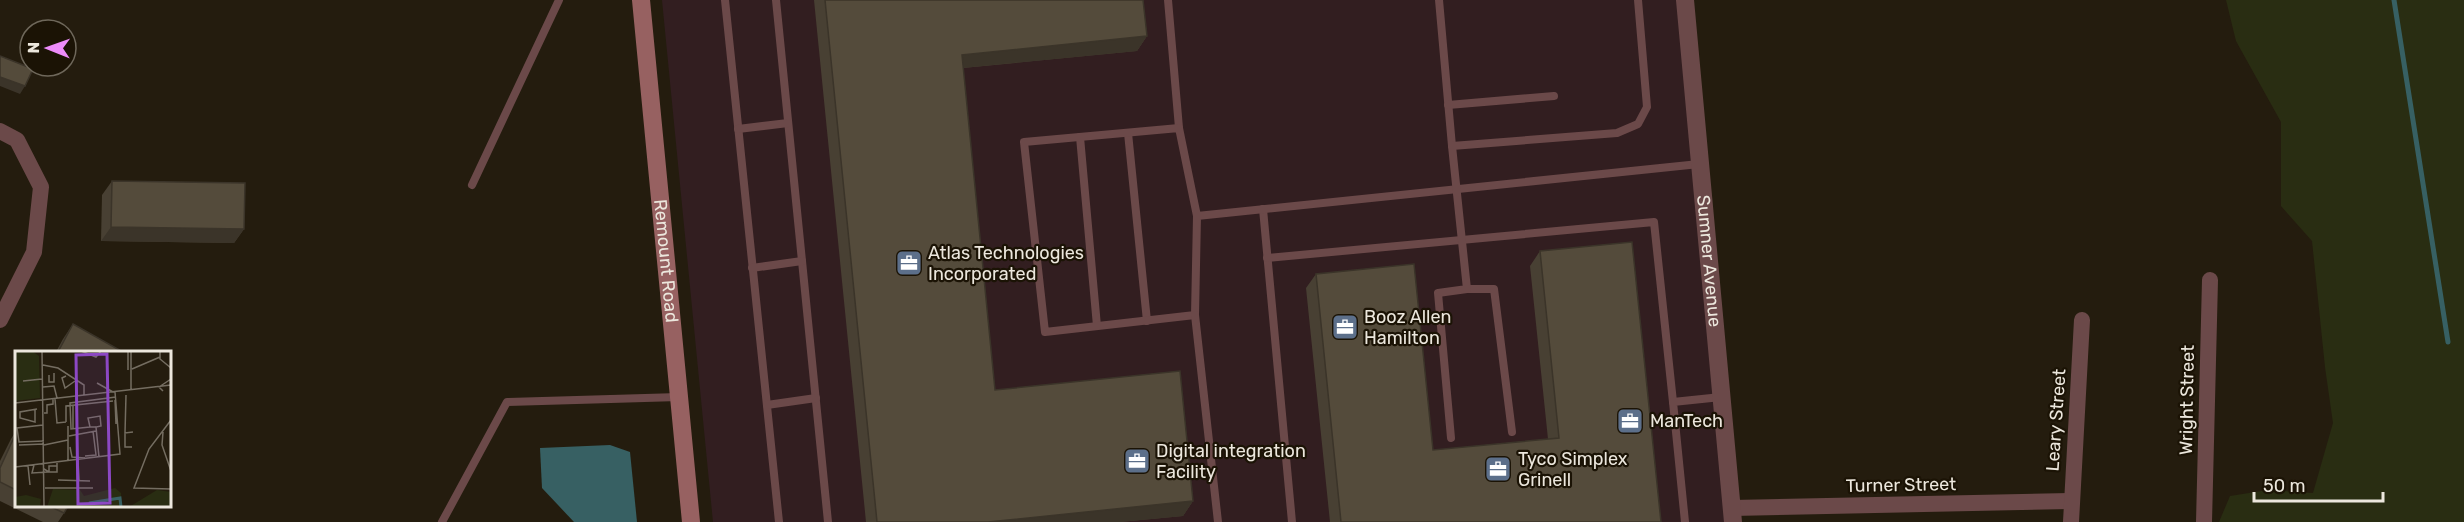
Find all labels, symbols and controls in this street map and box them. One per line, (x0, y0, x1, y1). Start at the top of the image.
north arrow (18, 18, 78, 78)
text: N (24, 42, 43, 54)
street label: Sumner Avenue (1692, 194, 1726, 328)
street label: Remount Road (649, 198, 683, 324)
place label: Atlas Technologies Incorporated (928, 242, 1084, 285)
office icon: Atlas Technologies Incorporated (894, 248, 924, 278)
place label: Booz Allen Hamilton (1364, 306, 1451, 349)
office icon: Booz Allen Hamilton (1330, 312, 1360, 342)
street label: Wright Street (2175, 345, 2199, 455)
inset map (15, 351, 171, 507)
street label: Leary Street (2041, 368, 2071, 472)
office icon: ManTech (1615, 406, 1645, 436)
place label: ManTech (1650, 410, 1723, 432)
place label: Digital integration Facility (1156, 440, 1306, 483)
office icon: Digital integration Facility (1122, 446, 1152, 476)
place label: Tyco Simplex Grinell (1518, 448, 1628, 491)
office icon: Tyco Simplex Grinell (1483, 454, 1513, 484)
scale bar (2254, 465, 2383, 503)
street label: Turner Street (1846, 473, 1956, 497)
text: 50 m (2263, 475, 2306, 497)

